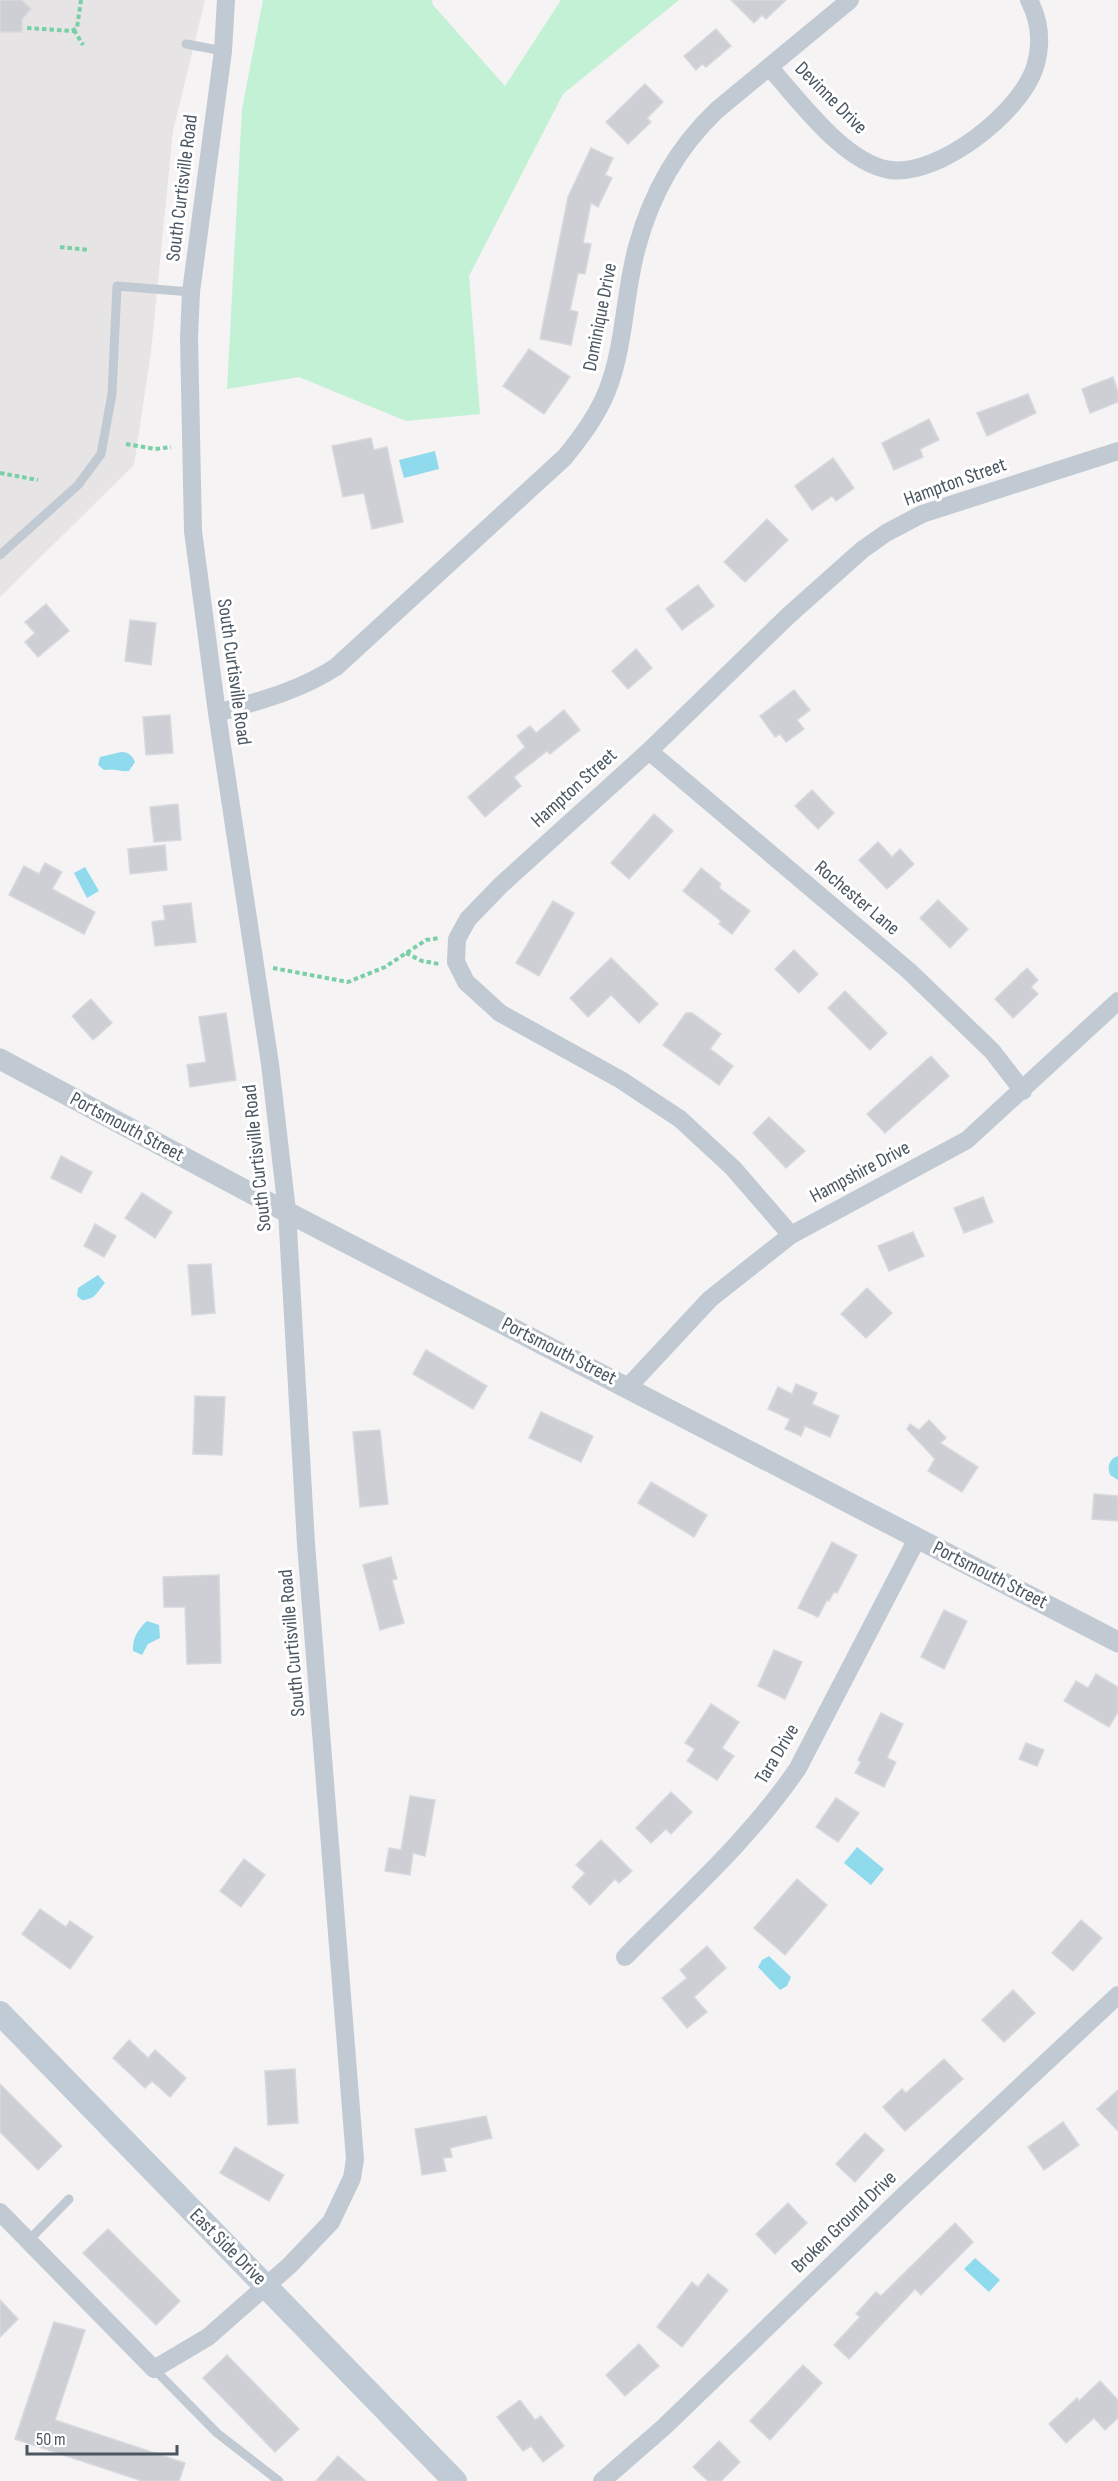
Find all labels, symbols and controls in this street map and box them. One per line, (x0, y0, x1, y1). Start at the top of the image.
street label: Devinne Drive (790, 57, 872, 139)
street label: South Curtisville Road (161, 113, 203, 263)
street label: Dominique Drive (578, 261, 622, 373)
street label: Hampton Street (901, 452, 1009, 512)
street label: South Curtisville Road (212, 597, 256, 747)
street label: Hampton Street (526, 743, 622, 833)
street label: Rochester Lane (810, 855, 904, 941)
street label: South Curtisville Road (237, 1083, 277, 1233)
street label: Portsmouth Street (66, 1087, 188, 1167)
street label: Hampshire Drive (806, 1136, 914, 1208)
street label: Portsmouth Street (498, 1312, 620, 1390)
street label: Portsmouth Street (929, 1536, 1051, 1614)
street label: South Curtisville Road (274, 1569, 310, 1717)
street label: Tara Drive (750, 1720, 804, 1788)
street label: Broken Ground Drive (786, 2166, 902, 2278)
street label: East Side Drive (185, 2204, 271, 2290)
scale bar (27, 2418, 177, 2456)
text: 50 m (36, 2429, 66, 2450)

